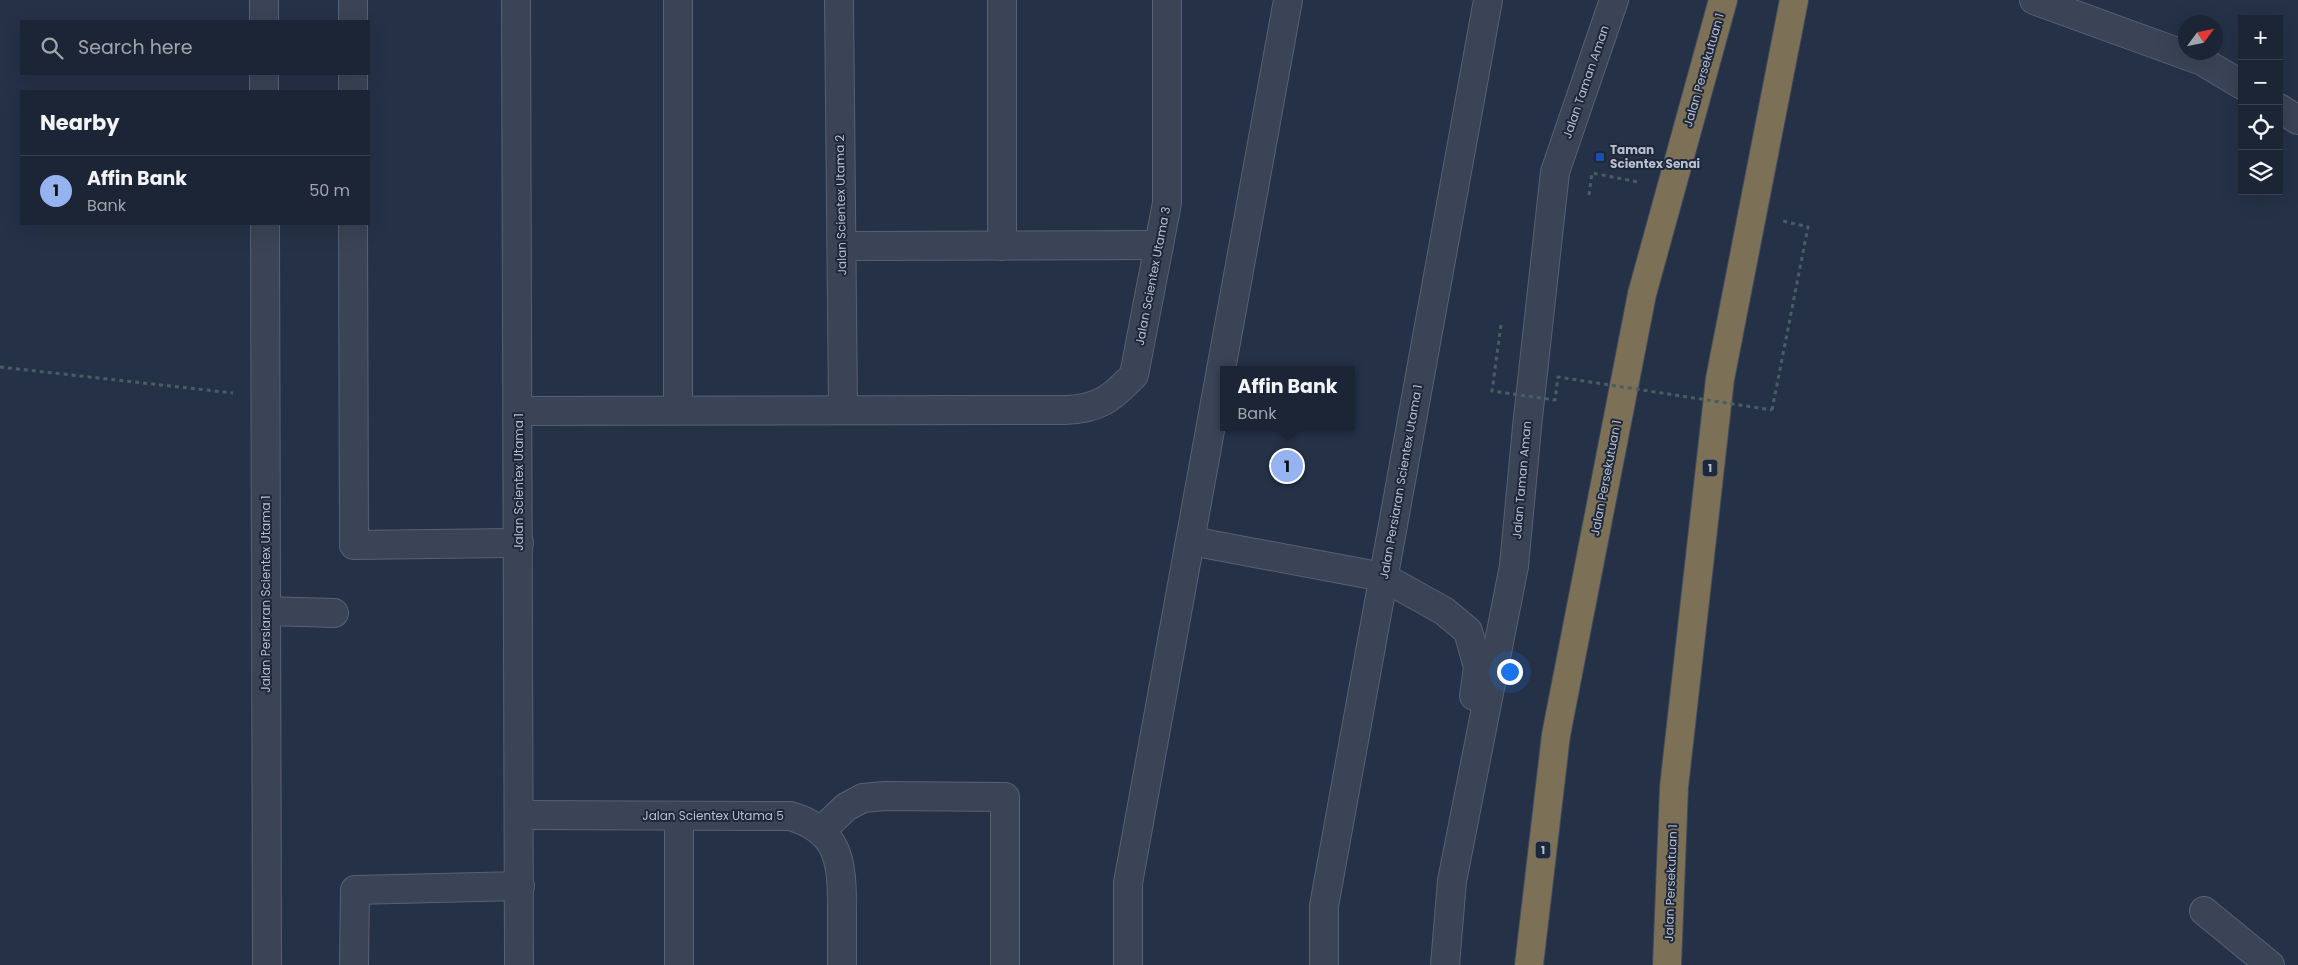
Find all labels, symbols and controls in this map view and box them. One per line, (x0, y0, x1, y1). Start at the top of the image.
street label: Jalan Persekutuan 1 (1679, 11, 1728, 129)
north arrow (2178, 15, 2223, 60)
map controls (2238, 15, 2283, 195)
button: + (2238, 15, 2283, 60)
search box (20, 20, 370, 75)
street label: Jalan Taman Aman (1558, 23, 1613, 141)
icon: search (38, 34, 66, 62)
text: Search here (78, 34, 192, 61)
button: − (2238, 60, 2283, 105)
button: locate (2238, 105, 2283, 150)
text: Nearby (40, 108, 120, 137)
street label: Jalan Scientex Utama 2 (831, 134, 850, 276)
place label: Taman Scientex Senai (1610, 141, 1700, 172)
button: layers (2238, 150, 2283, 195)
marker: Taman Scientex Senai (1594, 151, 1606, 163)
text: Affin Bank (87, 165, 187, 192)
text: 1 (53, 179, 59, 202)
text: 50 m (309, 179, 350, 202)
text: Bank (87, 194, 126, 217)
street label: Jalan Scientex Utama 3 (1131, 205, 1174, 347)
popup (1220, 366, 1355, 431)
text: Affin Bank (1237, 373, 1338, 400)
street label: Jalan Persiaran Scientex Utama 1 (1375, 383, 1426, 581)
text: Bank (1237, 402, 1277, 425)
street label: Jalan Scientex Utama 1 (510, 413, 527, 551)
street label: Jalan Persekutuan 1 (1586, 418, 1625, 537)
street label: Jalan Taman Aman (1508, 420, 1535, 540)
pin: 1 (1271, 447, 1303, 485)
road number: 1 (1702, 459, 1718, 476)
street label: Jalan Persiaran Scientex Utama 1 (257, 495, 274, 693)
your location (1497, 659, 1523, 685)
street label: Jalan Scientex Utama 5 (642, 807, 784, 824)
street label: Jalan Persekutuan 1 (1660, 824, 1681, 942)
road number: 1 (1536, 842, 1550, 858)

